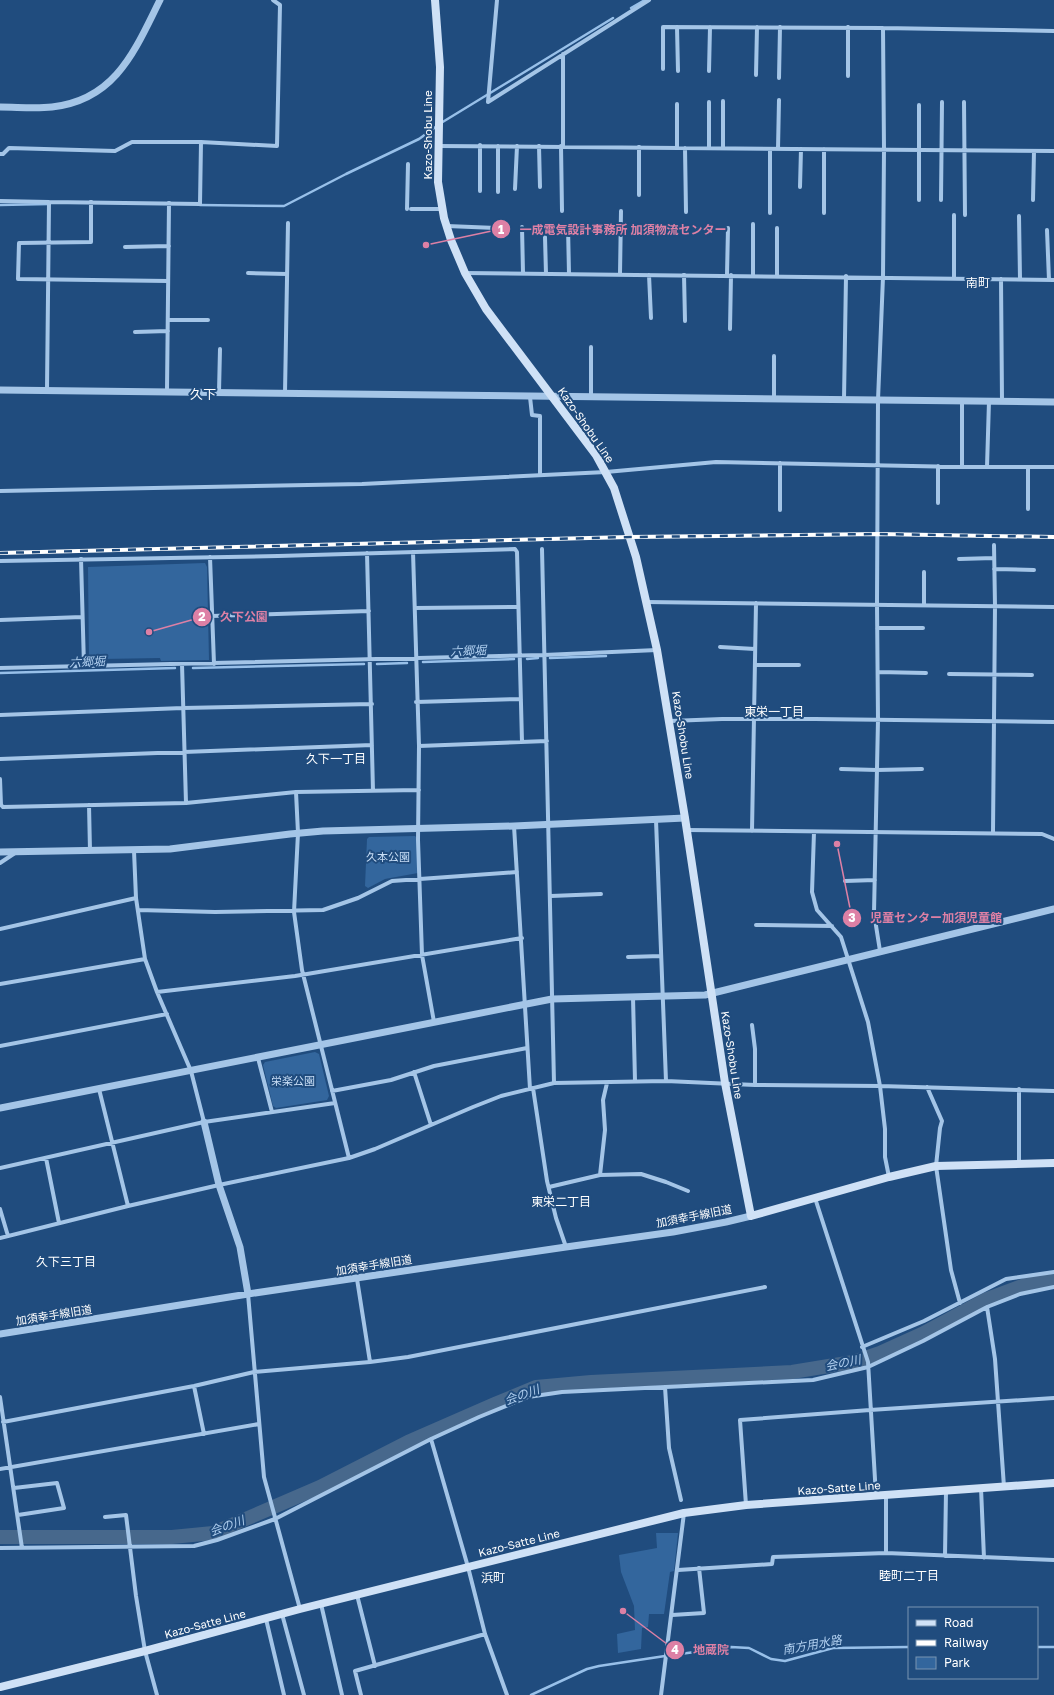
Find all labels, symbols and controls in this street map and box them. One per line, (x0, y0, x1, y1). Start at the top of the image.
street label: Kazo-Shobu Line (421, 90, 434, 180)
callout: 一成電気設計事務所 加須物流センター (491, 217, 734, 241)
text: 1 (498, 222, 504, 237)
text: 一成電気設計事務所 加須物流センター (519, 222, 727, 237)
district label: 南町 (966, 275, 990, 290)
street label: Kazo-Shobu Line (556, 385, 617, 465)
district label: 久下 (190, 386, 216, 402)
callout: 久下公園 (192, 605, 276, 629)
text: 2 (198, 609, 206, 624)
text: 久下公園 (220, 609, 268, 624)
water label: 六郷堀 (450, 642, 488, 659)
water label: 六郷堀 (69, 653, 107, 670)
street label: Kazo-Shobu Line (670, 690, 697, 780)
district label: 東栄一丁目 (744, 704, 804, 719)
district label: 久下一丁目 (306, 751, 366, 766)
park label: 久本公園 (366, 850, 410, 863)
callout: 児童センター加須児童館 (842, 906, 1010, 930)
text: 3 (848, 910, 856, 925)
text: 児童センター加須児童館 (870, 910, 1002, 925)
street label: Kazo-Shobu Line (719, 1010, 746, 1100)
park label: 栄楽公園 (271, 1074, 315, 1087)
district label: 東栄二丁目 (531, 1194, 591, 1209)
street label: 加須幸手線旧道 (655, 1202, 733, 1229)
street label: 加須幸手線旧道 (335, 1252, 413, 1277)
district label: 久下三丁目 (36, 1254, 96, 1269)
street label: 加須幸手線旧道 (15, 1302, 93, 1327)
water label: 会の川 (824, 1351, 864, 1374)
water label: 会の川 (502, 1381, 543, 1408)
street label: Kazo-Satte Line (797, 1478, 881, 1497)
water label: 会の川 (207, 1512, 248, 1539)
street label: Kazo-Satte Line (477, 1526, 561, 1559)
district label: 睦町二丁目 (879, 1568, 939, 1583)
district label: 浜町 (481, 1570, 505, 1585)
street label: Kazo-Satte Line (163, 1606, 247, 1641)
legend (908, 1607, 1038, 1679)
text: Road (944, 1615, 973, 1630)
water label: 南方用水路 (781, 1632, 844, 1657)
text: Railway (944, 1635, 989, 1650)
callout: 地蔵院 (665, 1638, 737, 1662)
text: 4 (671, 1642, 679, 1657)
text: 地蔵院 (693, 1642, 729, 1657)
text: Park (944, 1655, 970, 1670)

